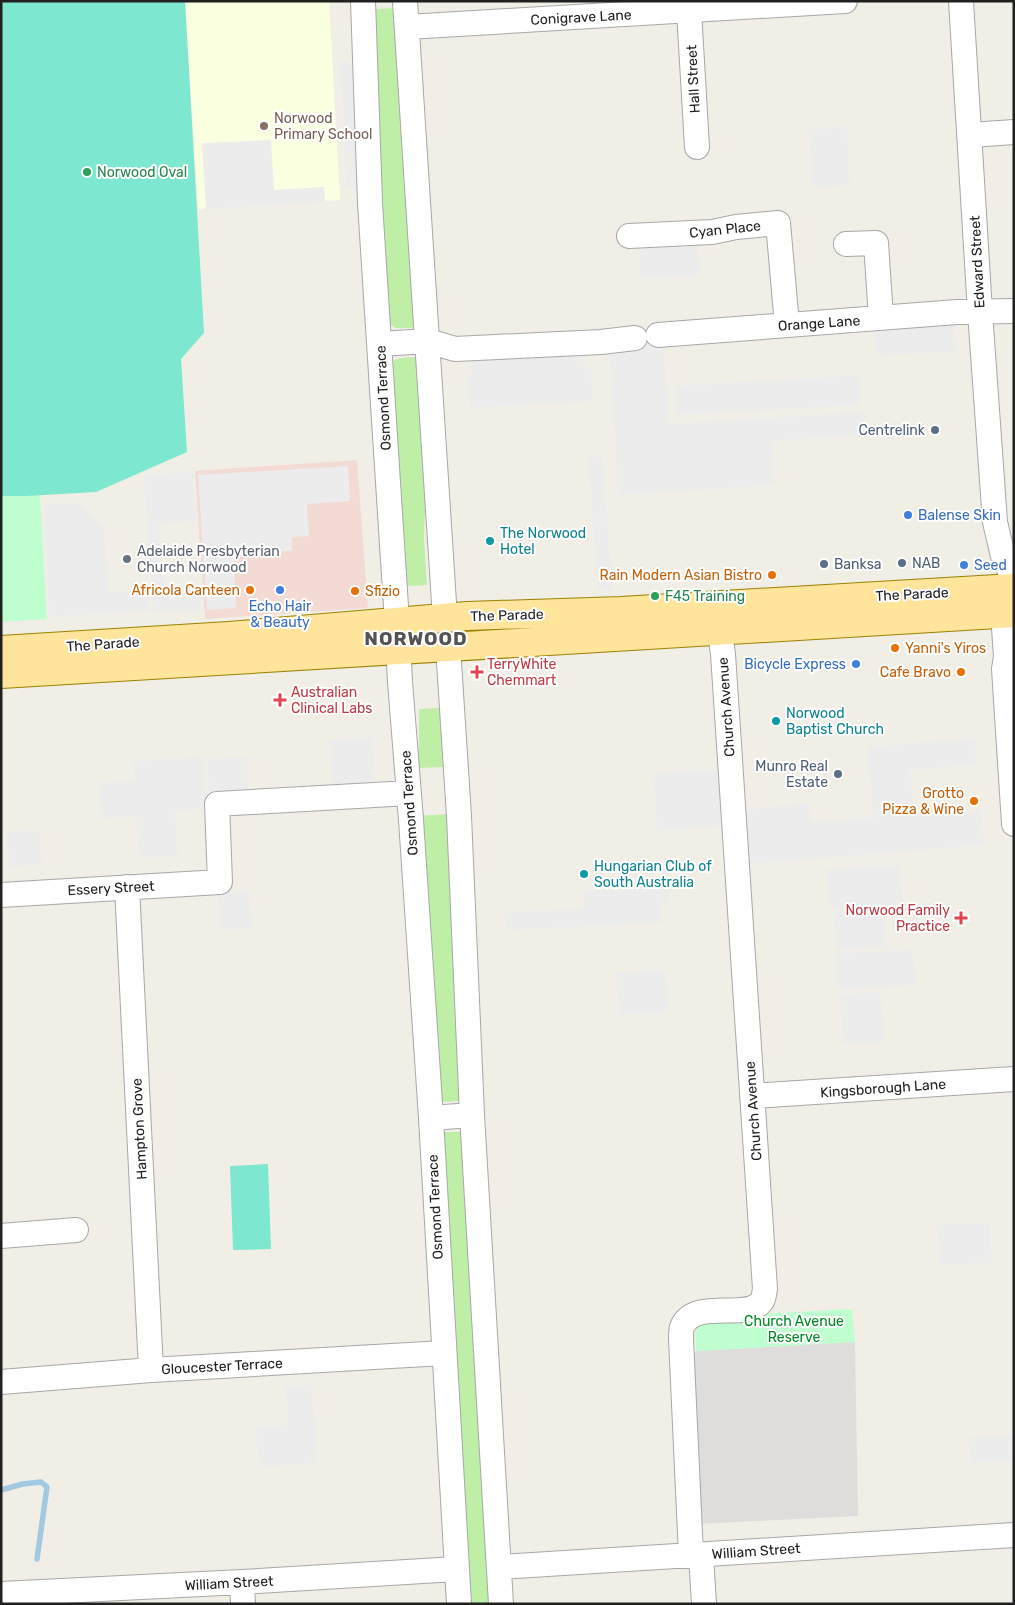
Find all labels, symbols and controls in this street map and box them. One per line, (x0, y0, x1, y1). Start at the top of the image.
street label: Conigrave Lane (530, 6, 632, 29)
street label: Hall Street (683, 44, 704, 114)
place label: Norwood Primary School (274, 110, 372, 143)
marker: Norwood Primary School (258, 120, 270, 132)
place label: Norwood Oval (97, 164, 187, 181)
marker: Norwood Oval (81, 166, 93, 178)
street label: Edward Street (967, 215, 988, 309)
street label: Cyan Place (688, 217, 762, 242)
street label: Orange Lane (777, 312, 861, 335)
street label: Osmond Terrace (372, 345, 395, 451)
place label: Centrelink (858, 422, 926, 439)
marker: Centrelink (929, 424, 941, 436)
place label: Balense Skin (918, 507, 1001, 524)
marker: Balense Skin (902, 509, 914, 521)
place label: The Norwood Hotel (500, 525, 586, 558)
marker: The Norwood Hotel (484, 535, 496, 547)
place label: Adelaide Presbyterian Church Norwood (137, 543, 280, 576)
marker: Adelaide Presbyterian Church Norwood (121, 553, 133, 565)
place label: NAB (912, 555, 940, 572)
place label: Banksa (834, 556, 882, 573)
marker: NAB (896, 557, 908, 569)
place label: Seed (974, 557, 1007, 574)
marker: Banksa (818, 558, 830, 570)
marker: Seed (958, 559, 970, 571)
place label: Rain Modern Asian Bistro (600, 567, 762, 584)
marker: Rain Modern Asian Bistro (766, 569, 778, 581)
place label: Africola Canteen (131, 582, 240, 599)
place label: Sfizio (365, 583, 400, 600)
marker: Africola Canteen (244, 584, 256, 596)
marker: Echo Hair & Beauty (274, 584, 286, 596)
street label: The Parade (875, 584, 949, 605)
marker: Sfizio (349, 585, 361, 597)
place label: F45 Training (665, 588, 745, 605)
marker: F45 Training (649, 590, 661, 602)
place label: Echo Hair & Beauty (249, 598, 312, 631)
street label: The Parade (470, 606, 544, 625)
district label: NORWOOD (364, 627, 468, 650)
street label: The Parade (66, 633, 140, 656)
place label: Yanni's Yiros (905, 640, 986, 657)
marker: Yanni's Yiros (889, 642, 901, 654)
place label: TerryWhite Chemmart (487, 656, 557, 689)
street label: Church Avenue (715, 656, 738, 757)
place label: Bicycle Express (744, 656, 846, 673)
marker: Bicycle Express (850, 658, 862, 670)
place label: Cafe Bravo (880, 664, 951, 681)
marker: TerryWhite Chemmart (471, 666, 483, 678)
marker: Cafe Bravo (955, 666, 967, 678)
place label: Australian Clinical Labs (291, 684, 372, 717)
marker: Australian Clinical Labs (273, 693, 287, 707)
place label: Norwood Baptist Church (786, 705, 884, 738)
marker: Norwood Baptist Church (770, 715, 782, 727)
street label: Osmond Terrace (397, 750, 422, 856)
place label: Munro Real Estate (755, 758, 828, 791)
marker: Munro Real Estate (832, 768, 844, 780)
place label: Grotto Pizza & Wine (882, 785, 964, 818)
marker: Grotto Pizza & Wine (968, 795, 980, 807)
place label: Hungarian Club of South Australia (594, 858, 712, 891)
marker: Hungarian Club of South Australia (578, 868, 590, 880)
street label: Essery Street (67, 878, 156, 899)
place label: Norwood Family Practice (846, 902, 950, 935)
marker: Norwood Family Practice (954, 911, 968, 925)
street label: Church Avenue (742, 1060, 765, 1161)
street label: Kingsborough Lane (820, 1076, 947, 1101)
street label: Hampton Grove (128, 1078, 151, 1180)
street label: Osmond Terrace (424, 1154, 447, 1260)
park label: Church Avenue Reserve (744, 1313, 844, 1346)
street label: Gloucester Terrace (161, 1355, 284, 1378)
street label: William Street (711, 1540, 801, 1563)
street label: William Street (184, 1573, 274, 1594)

